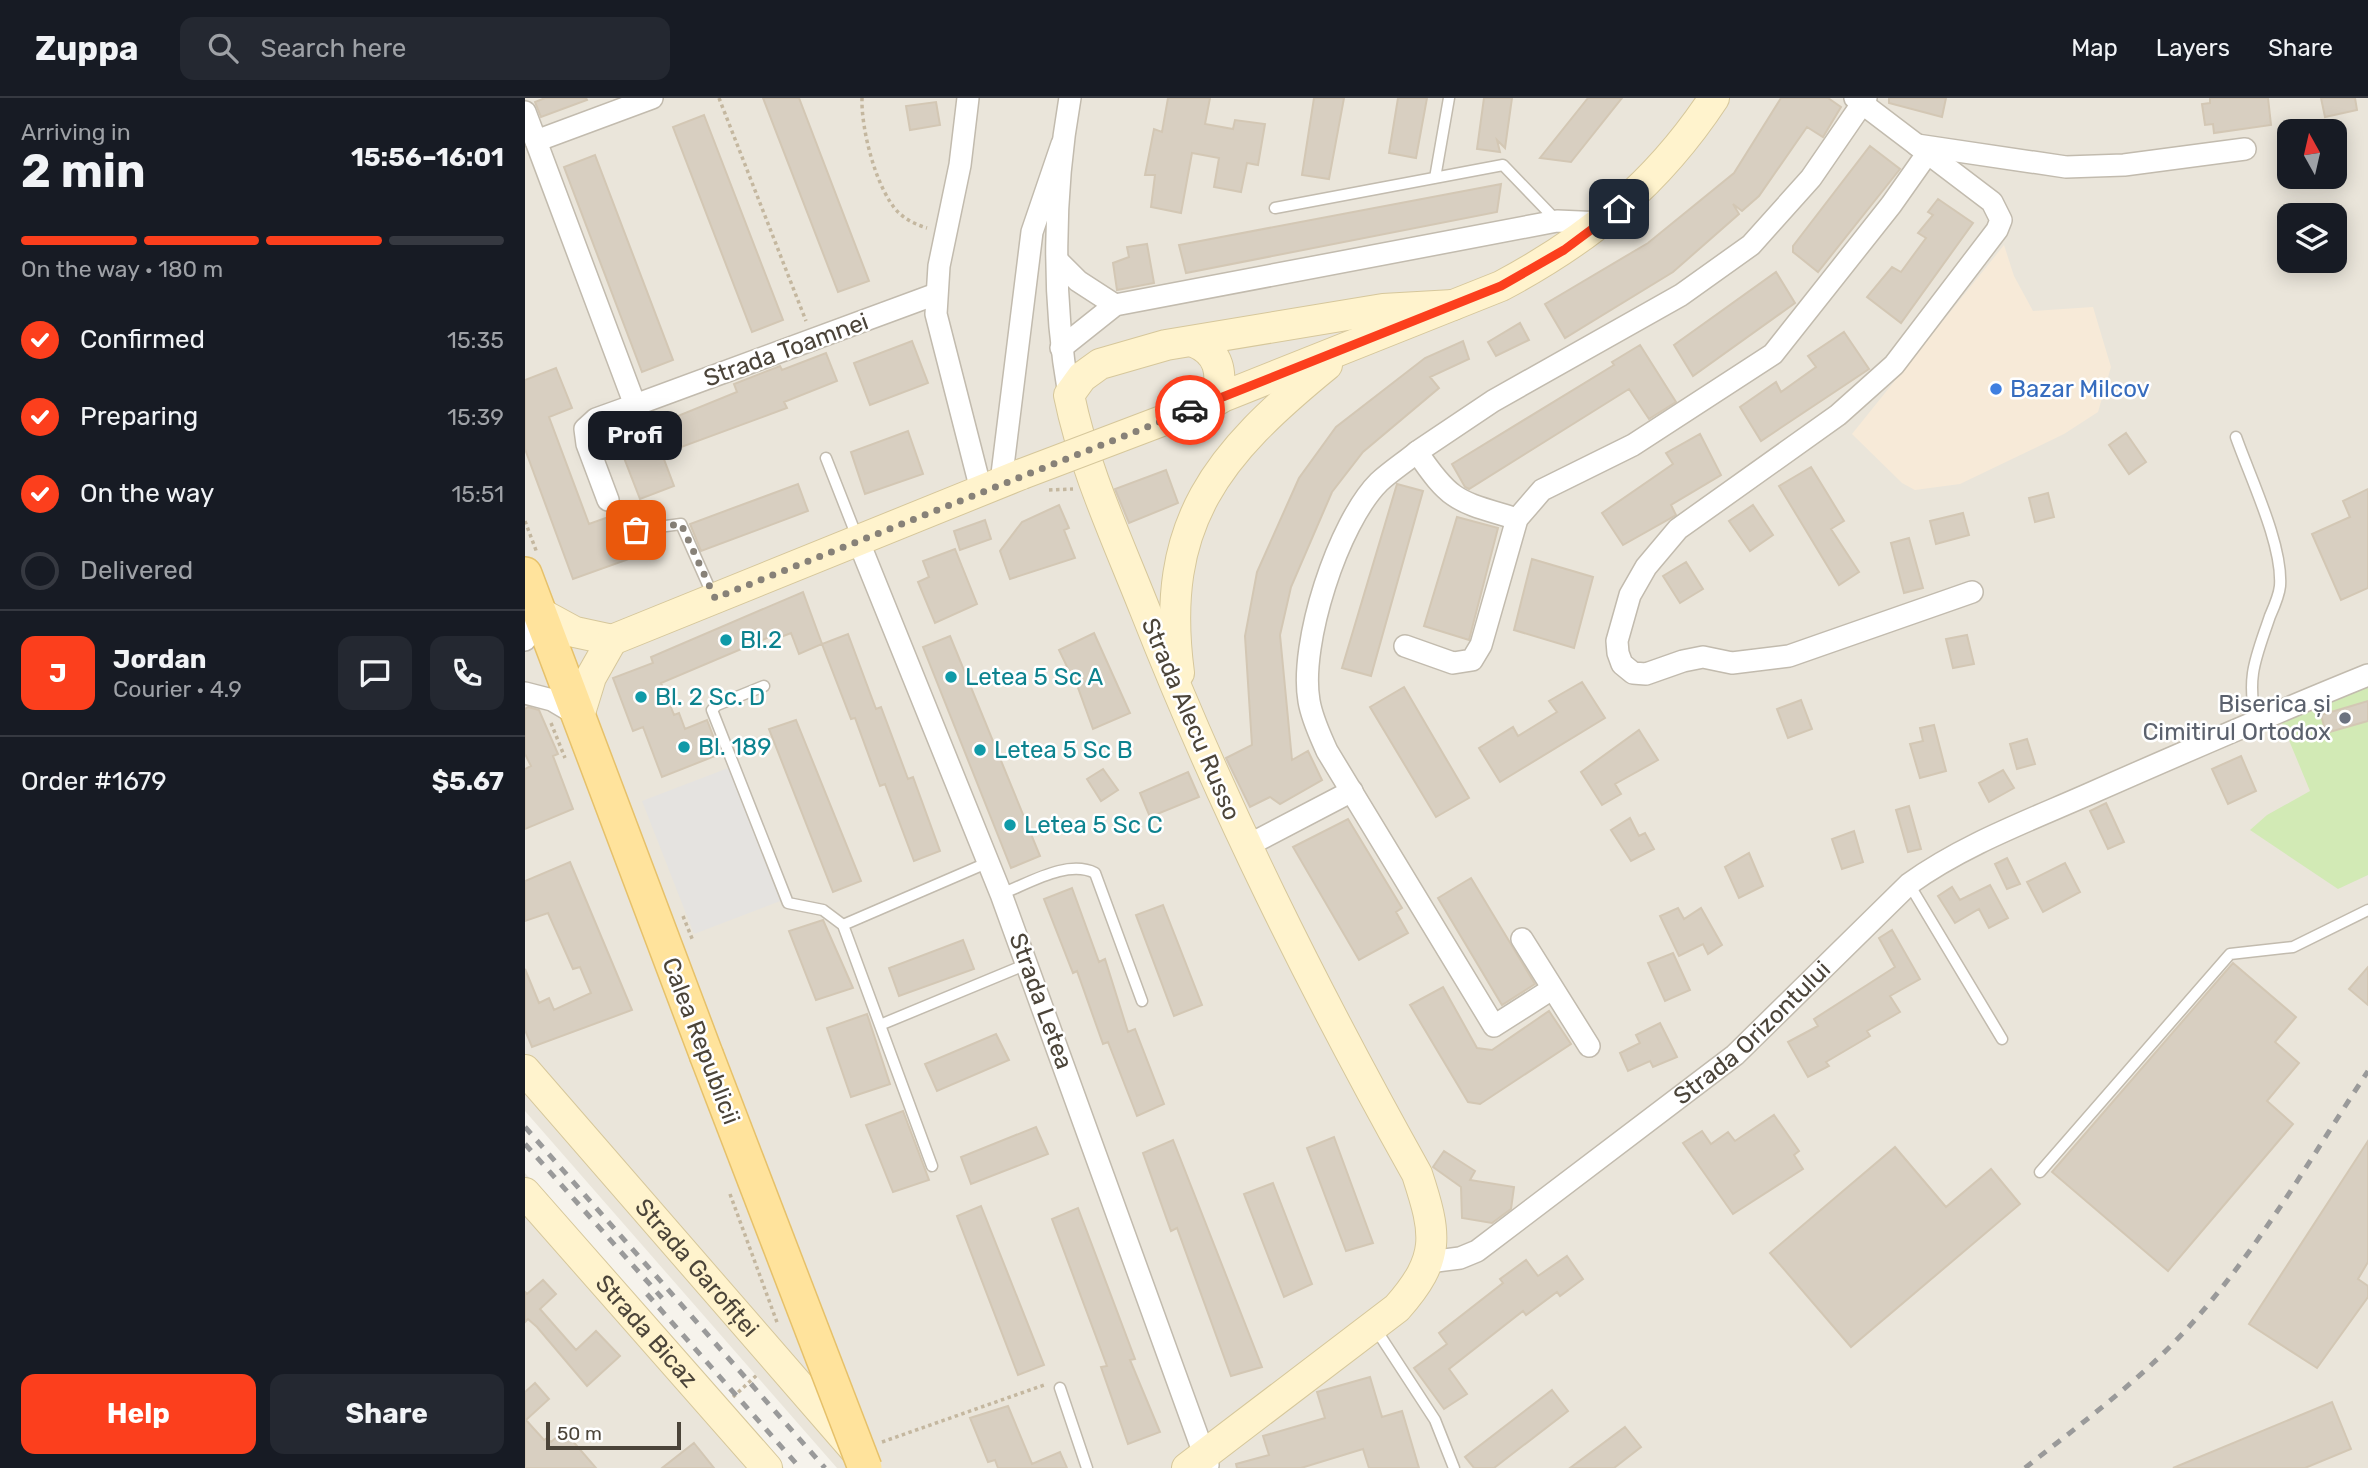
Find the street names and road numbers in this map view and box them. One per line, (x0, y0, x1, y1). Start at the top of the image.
street label: Strada Toamnei (700, 307, 872, 393)
street label: Strada Alecu Russo (1136, 614, 1246, 824)
street label: Strada Letea (1003, 929, 1079, 1073)
street label: Calea Republicii (656, 954, 746, 1128)
street label: Strada Orizontului (1668, 955, 1836, 1110)
street label: Strada Garofiței (629, 1193, 764, 1343)
street label: Strada Bicaz (590, 1269, 703, 1393)

